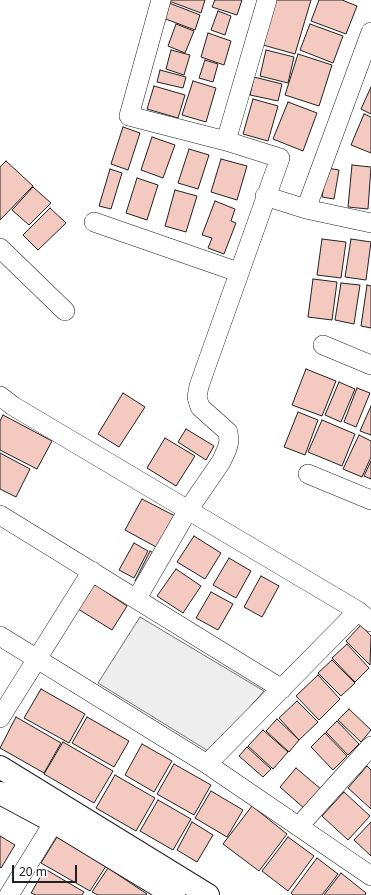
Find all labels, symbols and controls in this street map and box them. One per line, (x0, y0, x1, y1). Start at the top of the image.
scale bar (14, 857, 79, 883)
text: 20 m (19, 863, 47, 880)

